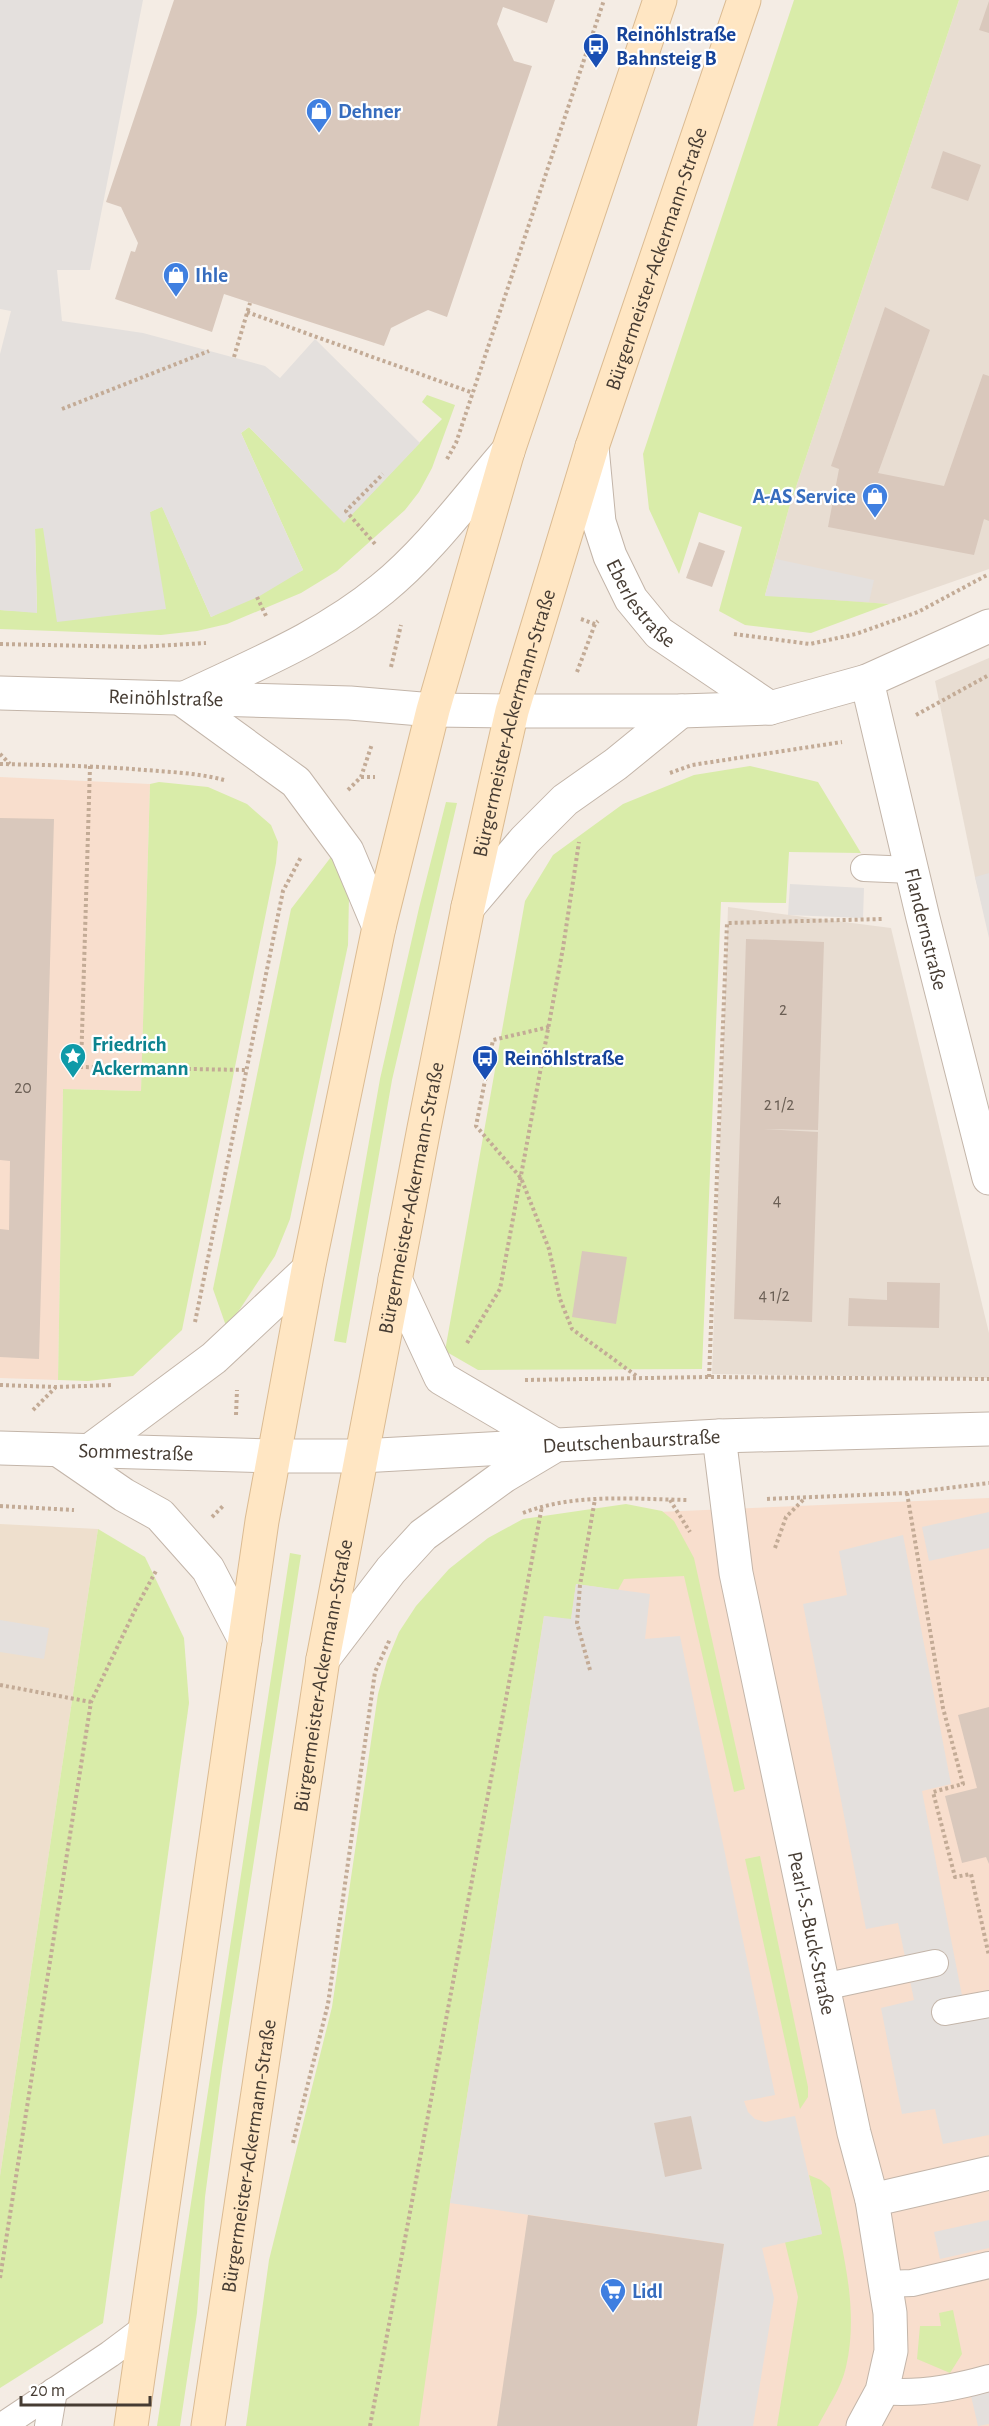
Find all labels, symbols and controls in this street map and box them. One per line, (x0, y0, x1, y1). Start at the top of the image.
place label: Reinöhlstraße Bahnsteig B (616, 24, 736, 69)
bus stop icon: Reinöhlstraße Bahnsteig B (581, 31, 611, 69)
shop icon: Dehner (304, 96, 334, 134)
place label: Dehner (338, 101, 402, 122)
street label: Bürgermeister-Ackermann-Straße (602, 125, 710, 393)
shop icon: Ihle (161, 260, 191, 298)
place label: Ihle (195, 265, 228, 286)
shop icon: A-AS Service (860, 481, 890, 519)
place label: A-AS Service (752, 486, 856, 507)
street label: Eberlestraße (603, 556, 679, 651)
street label: Bürgermeister-Ackermann-Straße (469, 587, 559, 859)
street label: Reinöhlstraße (108, 686, 224, 710)
street label: Flandernstraße (901, 866, 951, 992)
house number: 2 (779, 1001, 787, 1019)
place label: Friedrich Ackermann (92, 1034, 189, 1079)
place icon: Friedrich Ackermann (58, 1041, 88, 1079)
bus stop icon: Reinöhlstraße (470, 1043, 500, 1081)
place label: Reinöhlstraße (504, 1048, 624, 1069)
street label: Bürgermeister-Ackermann-Straße (375, 1060, 447, 1336)
house number: 20 (14, 1079, 32, 1097)
house number: 2 1/2 (764, 1096, 794, 1114)
house number: 4 (773, 1192, 782, 1210)
house number: 4 1/2 (758, 1287, 790, 1305)
street label: Deutschenbaurstraße (542, 1425, 721, 1456)
street label: Sommestraße (78, 1440, 194, 1464)
street label: Bürgermeister-Ackermann-Straße (290, 1538, 356, 1814)
street label: Pearl-S.-Buck-Straße (784, 1849, 839, 2017)
street label: Bürgermeister-Ackermann-Straße (218, 2018, 279, 2294)
supermarket icon: Lidl (598, 2276, 628, 2314)
place label: Lidl (632, 2281, 663, 2302)
scale bar (21, 2369, 150, 2407)
text: 20 m (30, 2382, 65, 2400)

